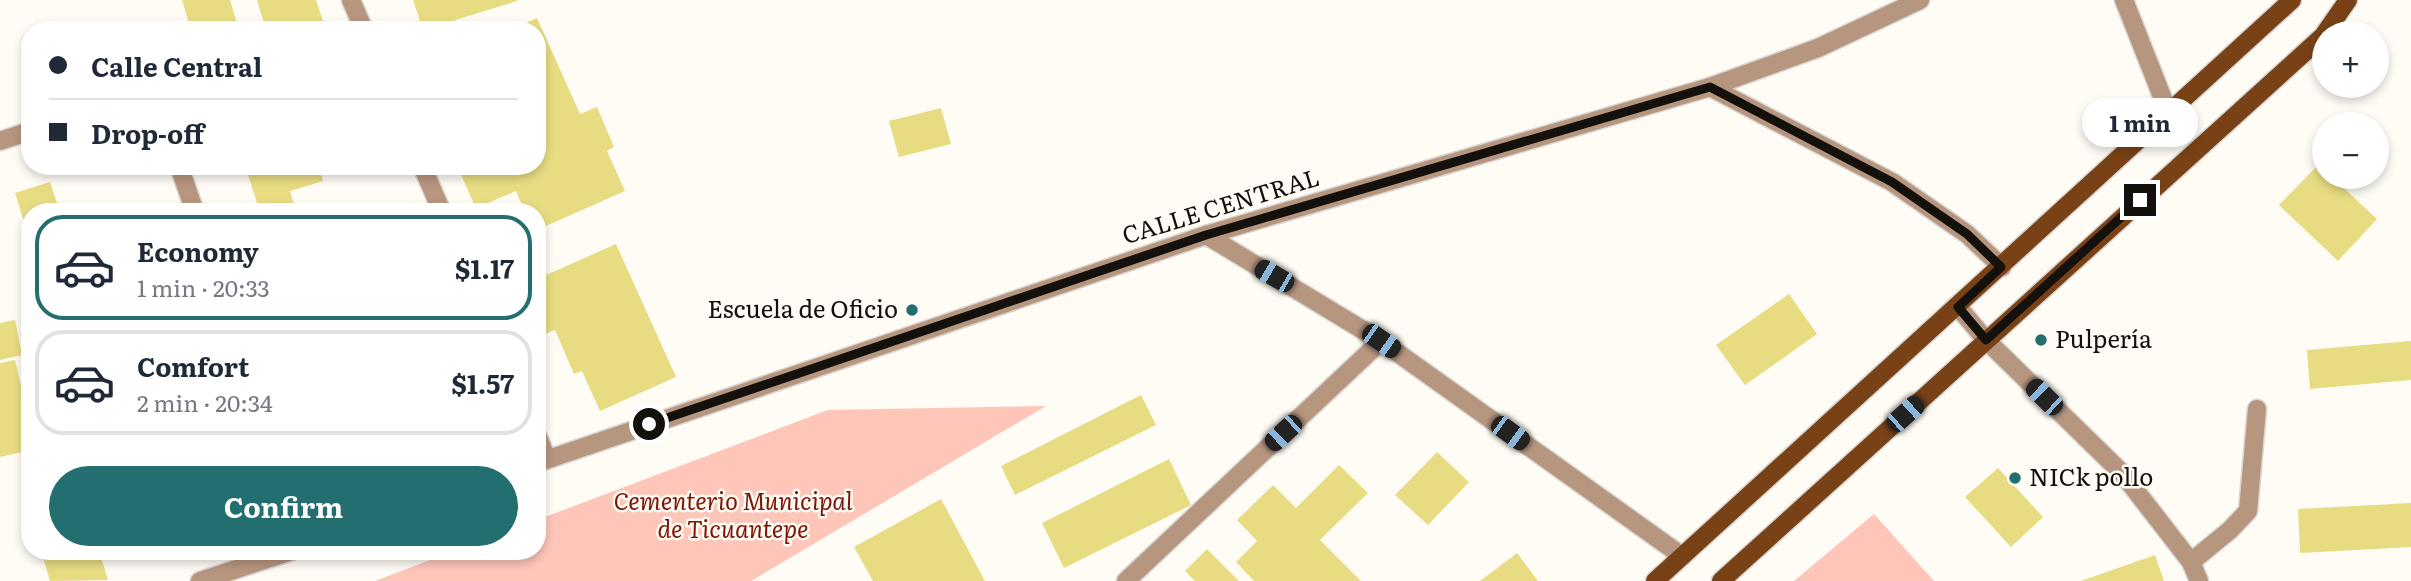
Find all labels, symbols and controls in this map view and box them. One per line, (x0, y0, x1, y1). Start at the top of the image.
map controls (2312, 21, 2389, 189)
button: + (2312, 21, 2389, 98)
text: Calle Central (91, 46, 262, 85)
callout: 1 min (2082, 99, 2198, 148)
text: 1 min (2109, 105, 2171, 139)
button: − (2312, 112, 2389, 189)
text: Drop-off (91, 113, 204, 152)
street label: CALLE CENTRAL (1117, 158, 1323, 251)
route end (2124, 184, 2156, 216)
text: Economy (137, 231, 259, 270)
icon: car (53, 236, 116, 299)
text: $1.17 (455, 248, 514, 287)
car (1251, 256, 1298, 296)
text: 1 min · 20:33 (137, 270, 270, 304)
place label: Escuela de Oficio (707, 290, 898, 325)
marker: Escuela de Oficio (904, 302, 920, 318)
car (1358, 320, 1405, 362)
place label: Pulpería (2055, 320, 2152, 355)
marker: Pulpería (2033, 332, 2049, 348)
text: Comfort (137, 346, 249, 385)
icon: car (53, 351, 116, 414)
text: $1.57 (451, 363, 514, 402)
car (2022, 375, 2067, 419)
text: 2 min · 20:34 (137, 385, 273, 419)
car (1883, 392, 1928, 436)
route start (633, 408, 665, 440)
car (1261, 411, 1306, 455)
car (1487, 412, 1534, 454)
place label: NICk pollo (2029, 458, 2153, 493)
button: Confirm (49, 466, 518, 546)
marker: NICk pollo (2007, 470, 2023, 486)
park label: Cementerio Municipal de Ticuantepe (613, 482, 853, 545)

